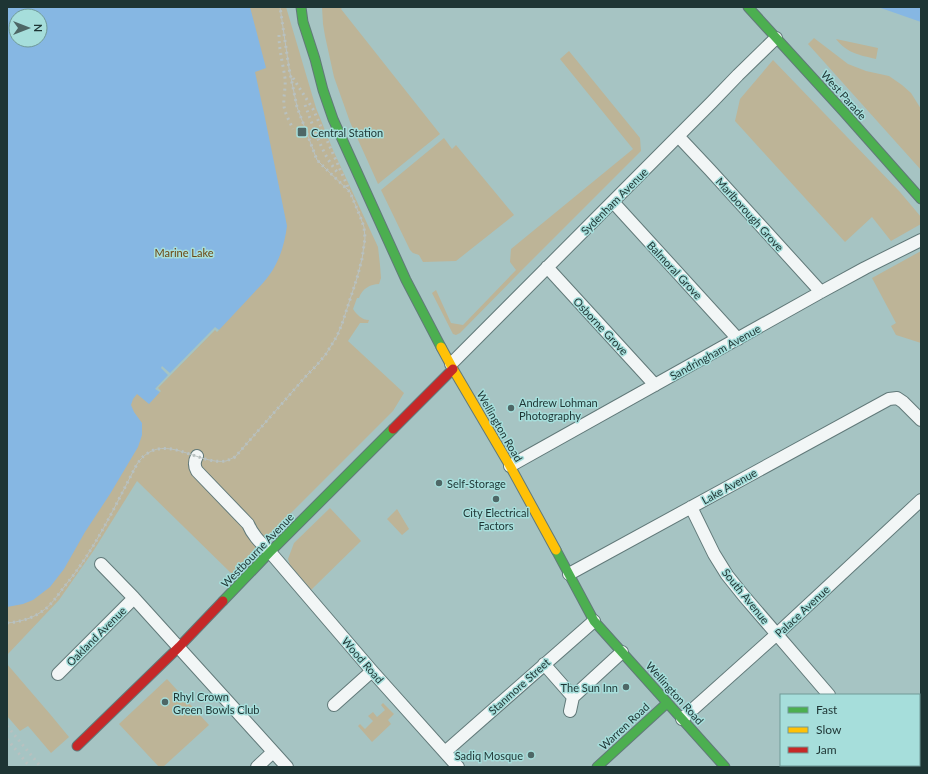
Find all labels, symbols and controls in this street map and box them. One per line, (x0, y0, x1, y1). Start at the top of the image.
north arrow (8, 8, 48, 48)
text: N (32, 24, 45, 32)
street label: West Parade (819, 68, 869, 122)
marker: Central Station (296, 126, 308, 138)
place label: Central Station (311, 126, 383, 139)
street label: Sydenham Avenue (578, 165, 650, 237)
street label: Marlborough Grove (714, 175, 787, 254)
street label: Balmoral Grove (645, 238, 705, 302)
park label: Marine Lake (154, 246, 214, 259)
street label: Osborne Grove (571, 295, 631, 358)
street label: Sandringham Avenue (667, 322, 763, 382)
street label: Wellington Road (474, 388, 526, 464)
place label: Andrew Lohman Photography (519, 396, 598, 422)
marker: Andrew Lohman Photography (506, 403, 516, 413)
street label: Lake Avenue (699, 465, 759, 506)
place label: Self-Storage (447, 477, 506, 490)
marker: Self-Storage (434, 478, 444, 488)
marker: City Electrical Factors (491, 494, 501, 504)
place label: City Electrical Factors (463, 506, 529, 532)
street label: Westbourne Avenue (218, 510, 296, 590)
street label: South Avenue (720, 566, 772, 626)
street label: Palace Avenue (772, 582, 832, 640)
street label: Oakland Avenue (63, 603, 129, 669)
street label: Wood Road (340, 634, 386, 686)
street label: Stanmore Street (486, 655, 552, 717)
street label: Wellington Road (643, 659, 707, 727)
place label: The Sun Inn (561, 681, 618, 694)
marker: The Sun Inn (621, 682, 631, 692)
place label: Rhyl Crown Green Bowls Club (173, 690, 260, 716)
legend (780, 694, 920, 766)
marker: Rhyl Crown Green Bowls Club (160, 697, 170, 707)
street label: Warren Road (596, 700, 652, 752)
text: Fast (816, 702, 838, 717)
text: Slow (816, 722, 842, 737)
text: Jam (816, 742, 837, 757)
place label: Sadiq Mosque (455, 749, 523, 762)
marker: Sadiq Mosque (526, 750, 536, 760)

